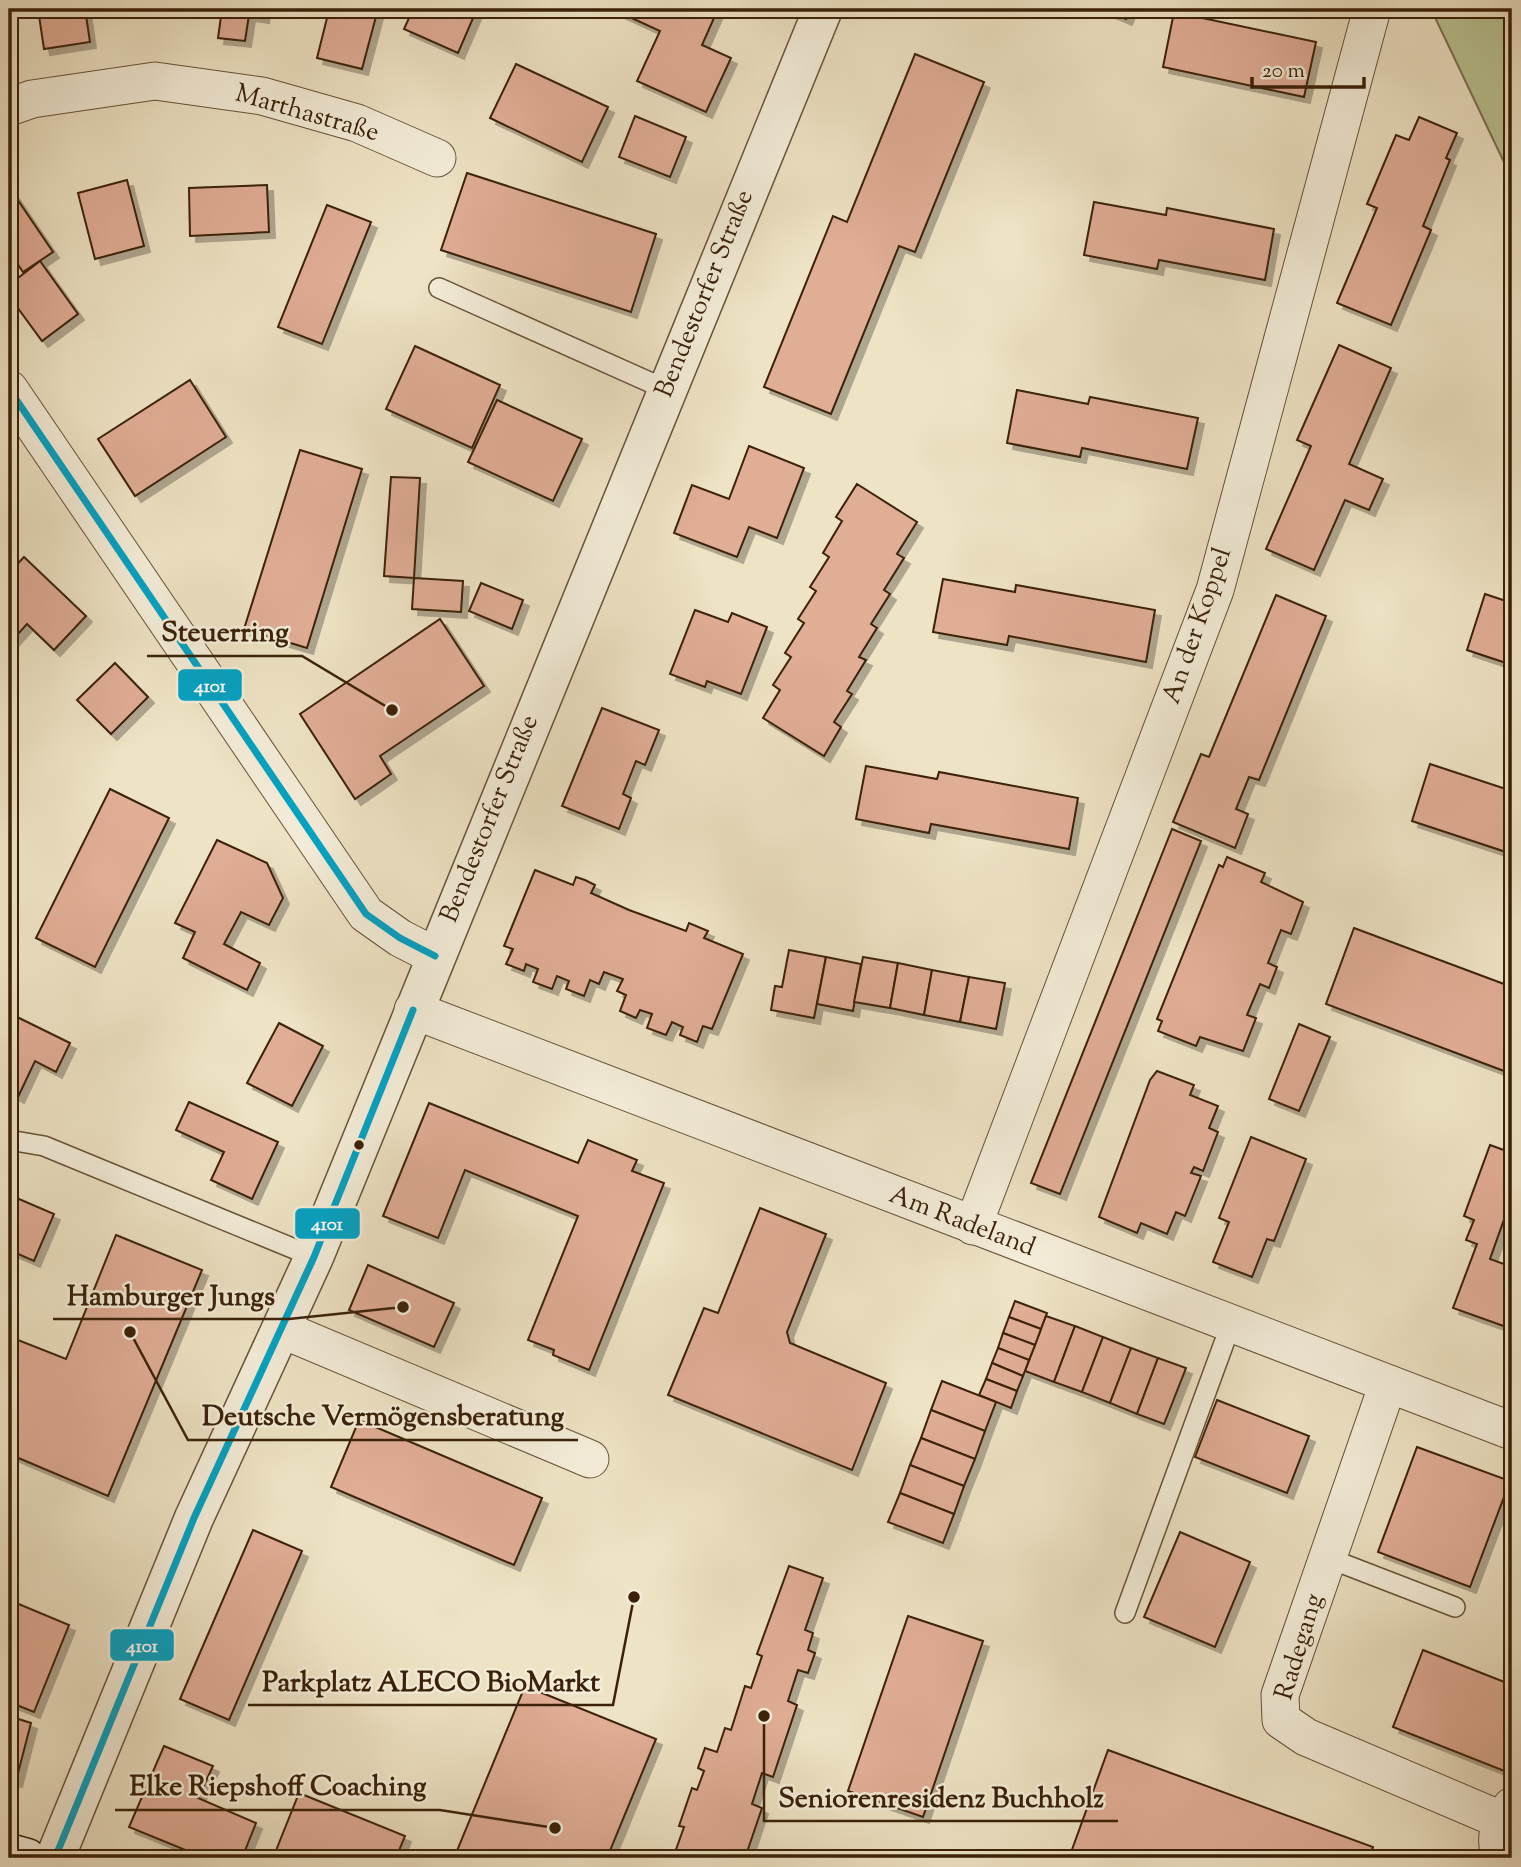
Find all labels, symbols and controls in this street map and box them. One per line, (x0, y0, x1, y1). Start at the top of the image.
scale bar (1252, 46, 1364, 90)
text: 20 m (1262, 57, 1305, 87)
street label: Marthastraße (231, 76, 383, 152)
street label: Bendestorfer Straße (646, 185, 764, 403)
street label: An der Koppel (1154, 543, 1242, 709)
callout: Steuerring (147, 607, 302, 656)
text: Steuerring (161, 614, 289, 654)
line badge: 4101 (177, 668, 243, 702)
text: 4101 (193, 674, 227, 701)
street label: Bendestorfer Straße (431, 710, 549, 928)
unlabelled marker (352, 1138, 366, 1152)
street label: Am Radeland (884, 1177, 1041, 1267)
line badge: 4101 (294, 1207, 361, 1240)
text: 4101 (310, 1212, 344, 1239)
callout: Hamburger Jungs (53, 1270, 289, 1319)
text: Hamburger Jungs (67, 1278, 275, 1318)
callout: Deutsche Vermögensberatung (188, 1391, 578, 1440)
text: Deutsche Vermögensberatung (202, 1398, 564, 1438)
street label: Radegang (1266, 1589, 1334, 1705)
line badge: 4101 (109, 1628, 175, 1662)
text: 4101 (125, 1634, 159, 1661)
callout: Parkplatz ALECO BioMarkt (248, 1656, 613, 1705)
text: Parkplatz ALECO BioMarkt (262, 1664, 600, 1704)
callout: Elke Riepshoff Coaching (115, 1761, 440, 1810)
text: Elke Riepshoff Coaching (130, 1768, 427, 1808)
callout: Seniorenresidenz Buchholz (764, 1772, 1118, 1821)
text: Seniorenresidenz Buchholz (778, 1780, 1104, 1820)

